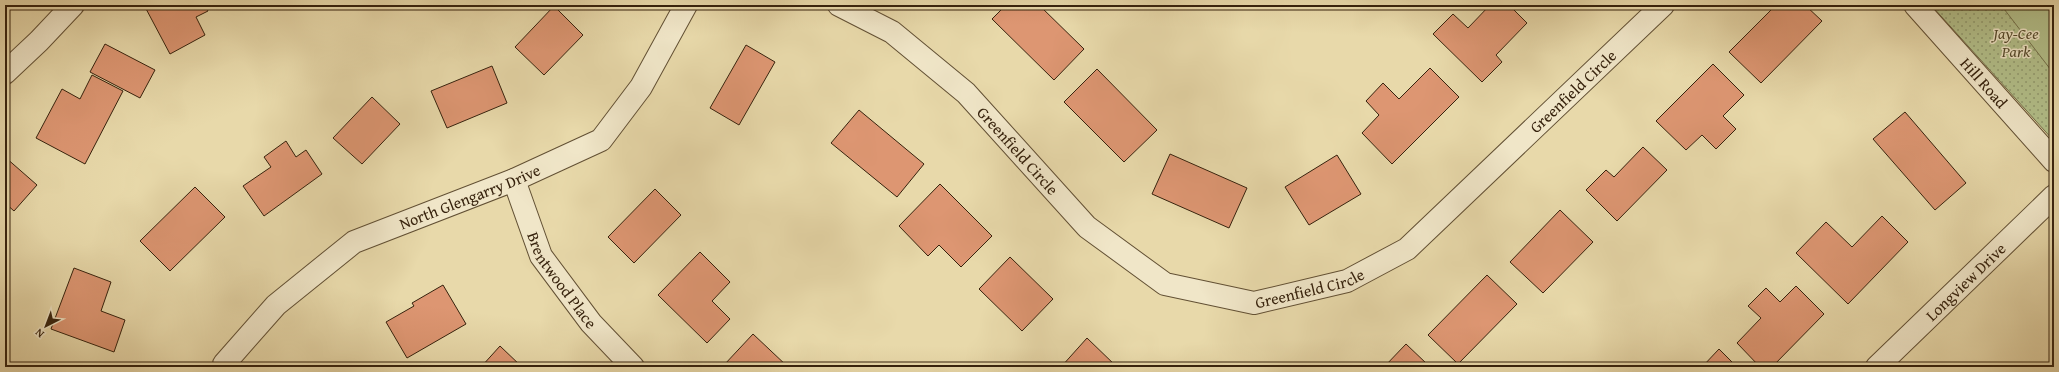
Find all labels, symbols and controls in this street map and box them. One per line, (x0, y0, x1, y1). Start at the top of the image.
park label: Jay-Cee Park (1990, 21, 2039, 63)
street label: Greenfield Circle (1524, 44, 1621, 138)
street label: Hill Road (1955, 52, 2014, 114)
street label: Greenfield Circle (972, 101, 1064, 200)
street label: North Glengarry Drive (395, 158, 544, 235)
street label: Brentwood Place (521, 229, 602, 334)
street label: Longview Drive (1920, 237, 2011, 326)
street label: Greenfield Circle (1253, 262, 1368, 314)
north arrow (26, 306, 66, 346)
text: N (31, 325, 47, 342)

